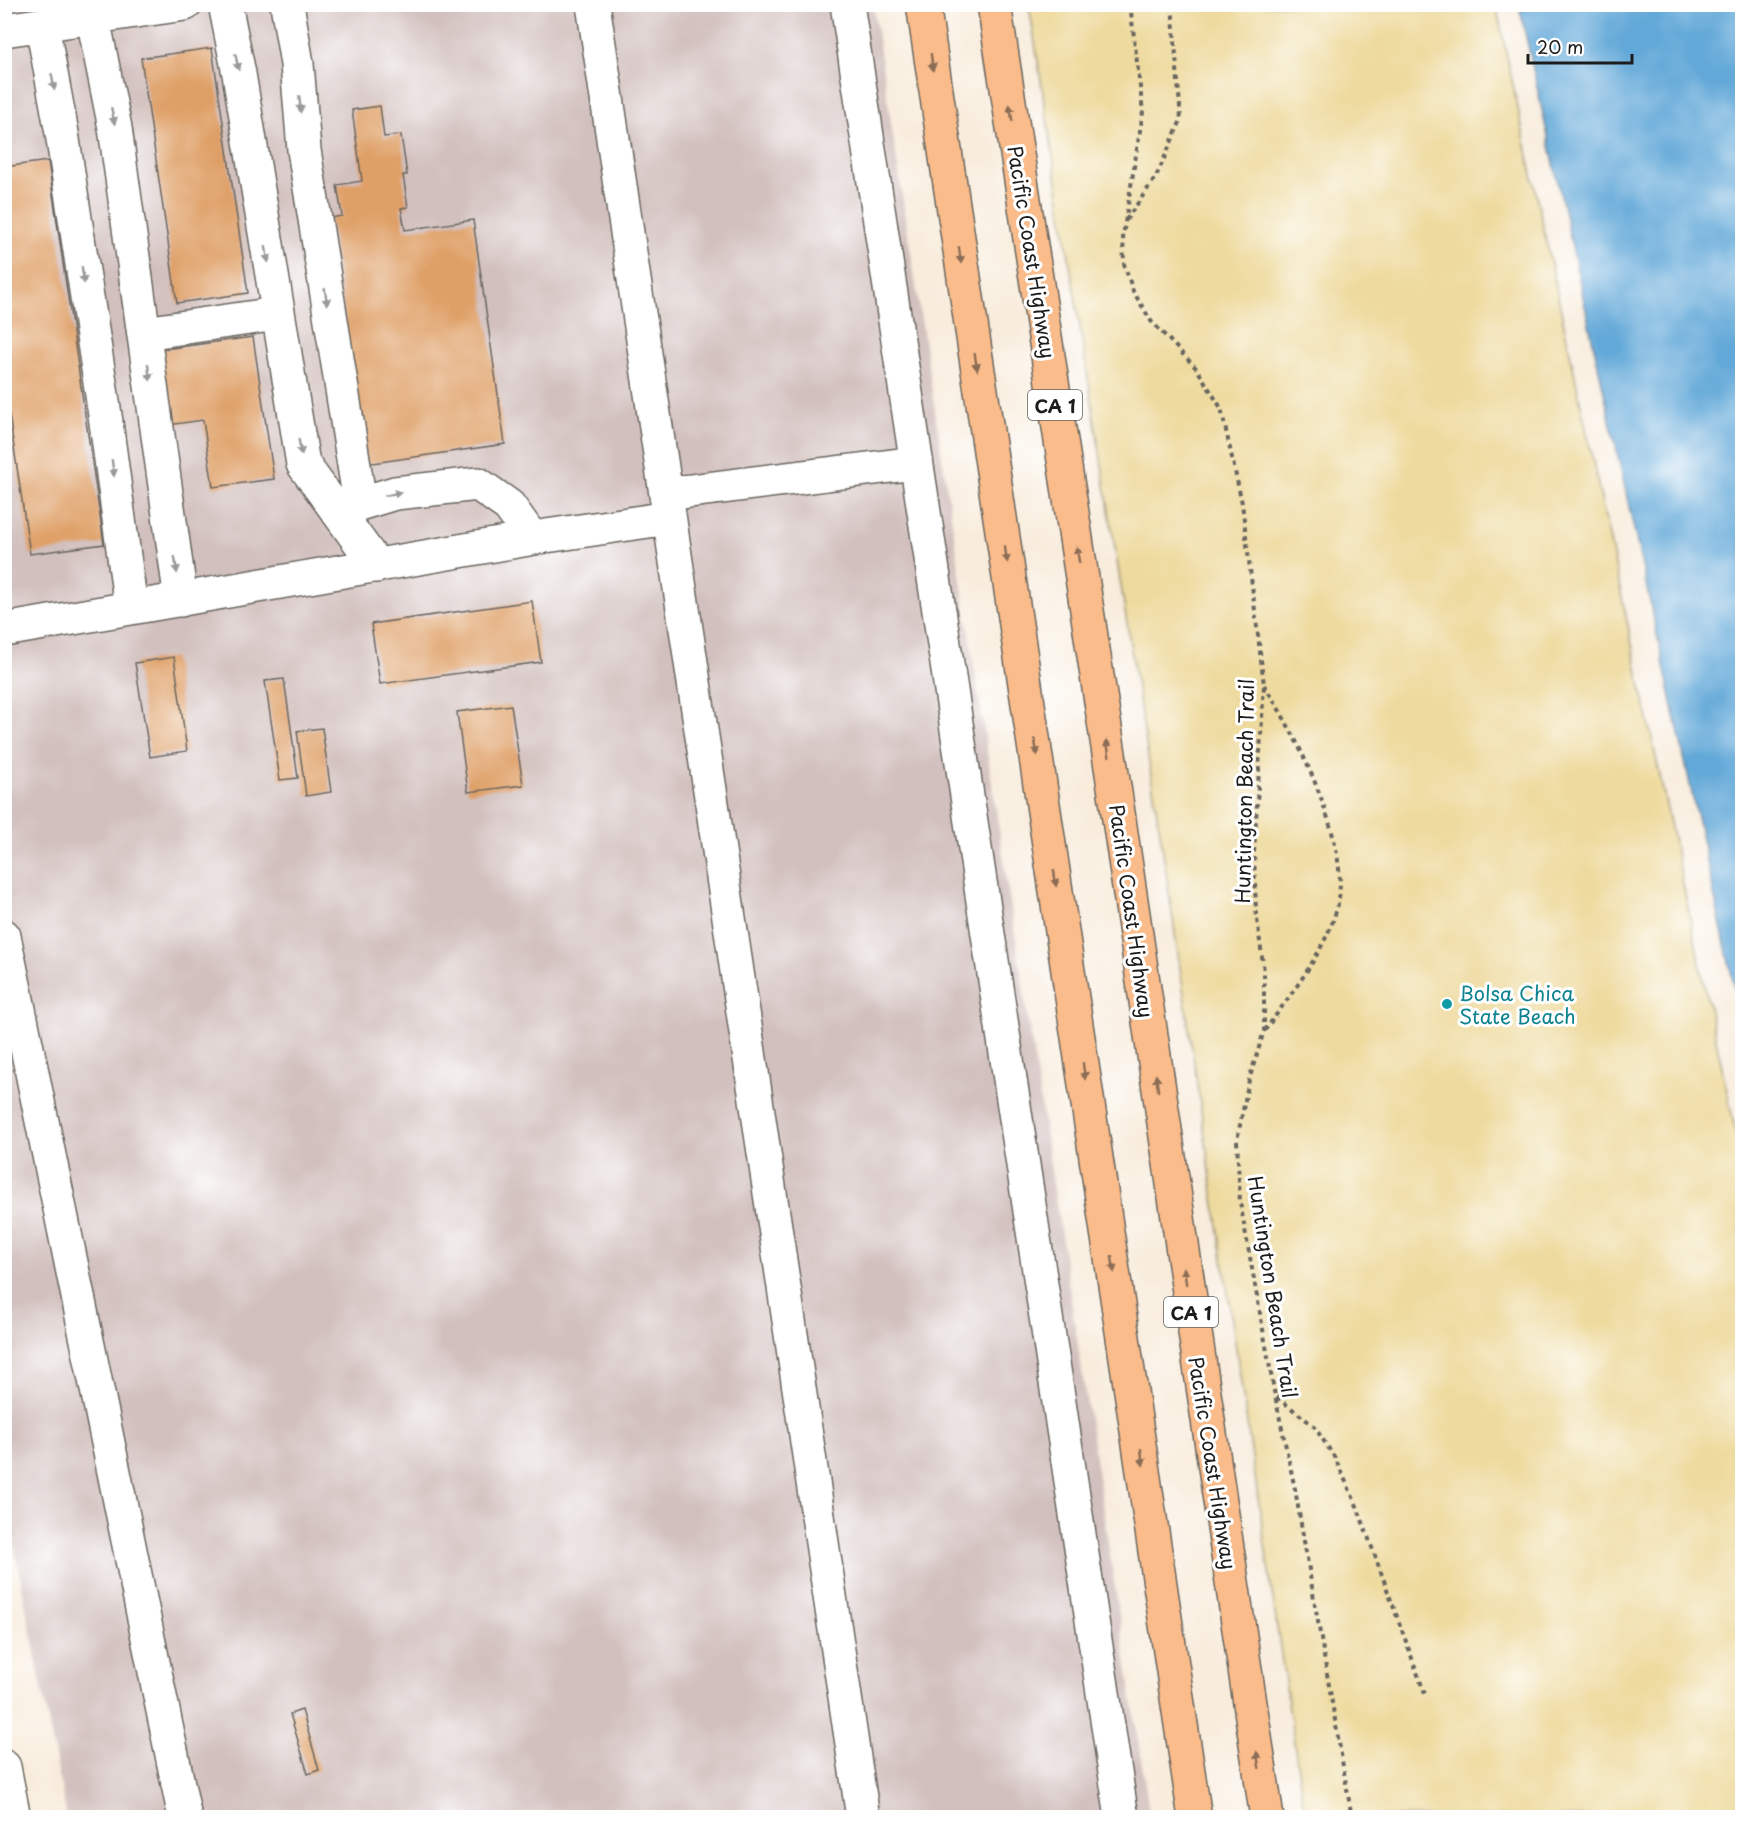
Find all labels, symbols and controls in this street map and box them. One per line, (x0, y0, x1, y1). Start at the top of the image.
scale bar (1528, 27, 1632, 65)
text: 20 m (1537, 33, 1583, 60)
one-way arrow (233, 53, 242, 72)
one-way arrow (927, 53, 936, 72)
one-way arrow (49, 73, 58, 92)
one-way arrow (295, 95, 305, 114)
one-way arrow (1006, 104, 1015, 123)
one-way arrow (109, 107, 118, 126)
street label: Pacific Coast Highway (1000, 143, 1064, 361)
one-way arrow (263, 245, 272, 264)
one-way arrow (956, 246, 965, 265)
one-way arrow (78, 266, 87, 285)
one-way arrow (321, 288, 330, 307)
one-way arrow (972, 352, 981, 371)
one-way arrow (145, 362, 154, 381)
road number: CA 1 (1028, 390, 1082, 420)
one-way arrow (295, 437, 304, 456)
one-way arrow (108, 458, 117, 477)
one-way arrow (384, 489, 403, 498)
one-way arrow (1002, 545, 1011, 564)
one-way arrow (1074, 546, 1083, 565)
one-way arrow (171, 556, 181, 575)
street label: Huntington Beach Trail (1227, 678, 1261, 904)
one-way arrow (1031, 738, 1040, 757)
one-way arrow (1103, 738, 1112, 757)
street label: Pacific Coast Highway (1102, 802, 1162, 1020)
one-way arrow (1051, 868, 1060, 887)
place label: Bolsa Chica State Beach (1459, 978, 1576, 1031)
marker: Bolsa Chica State Beach (1440, 997, 1454, 1011)
one-way arrow (1080, 1061, 1089, 1080)
one-way arrow (1153, 1073, 1162, 1092)
street label: Huntington Beach Trail (1241, 1174, 1305, 1400)
one-way arrow (1108, 1254, 1117, 1273)
one-way arrow (1181, 1266, 1190, 1285)
road number: CA 1 (1164, 1297, 1218, 1327)
street label: Pacific Coast Highway (1181, 1354, 1245, 1572)
one-way arrow (1137, 1447, 1146, 1466)
one-way arrow (1253, 1750, 1262, 1769)

